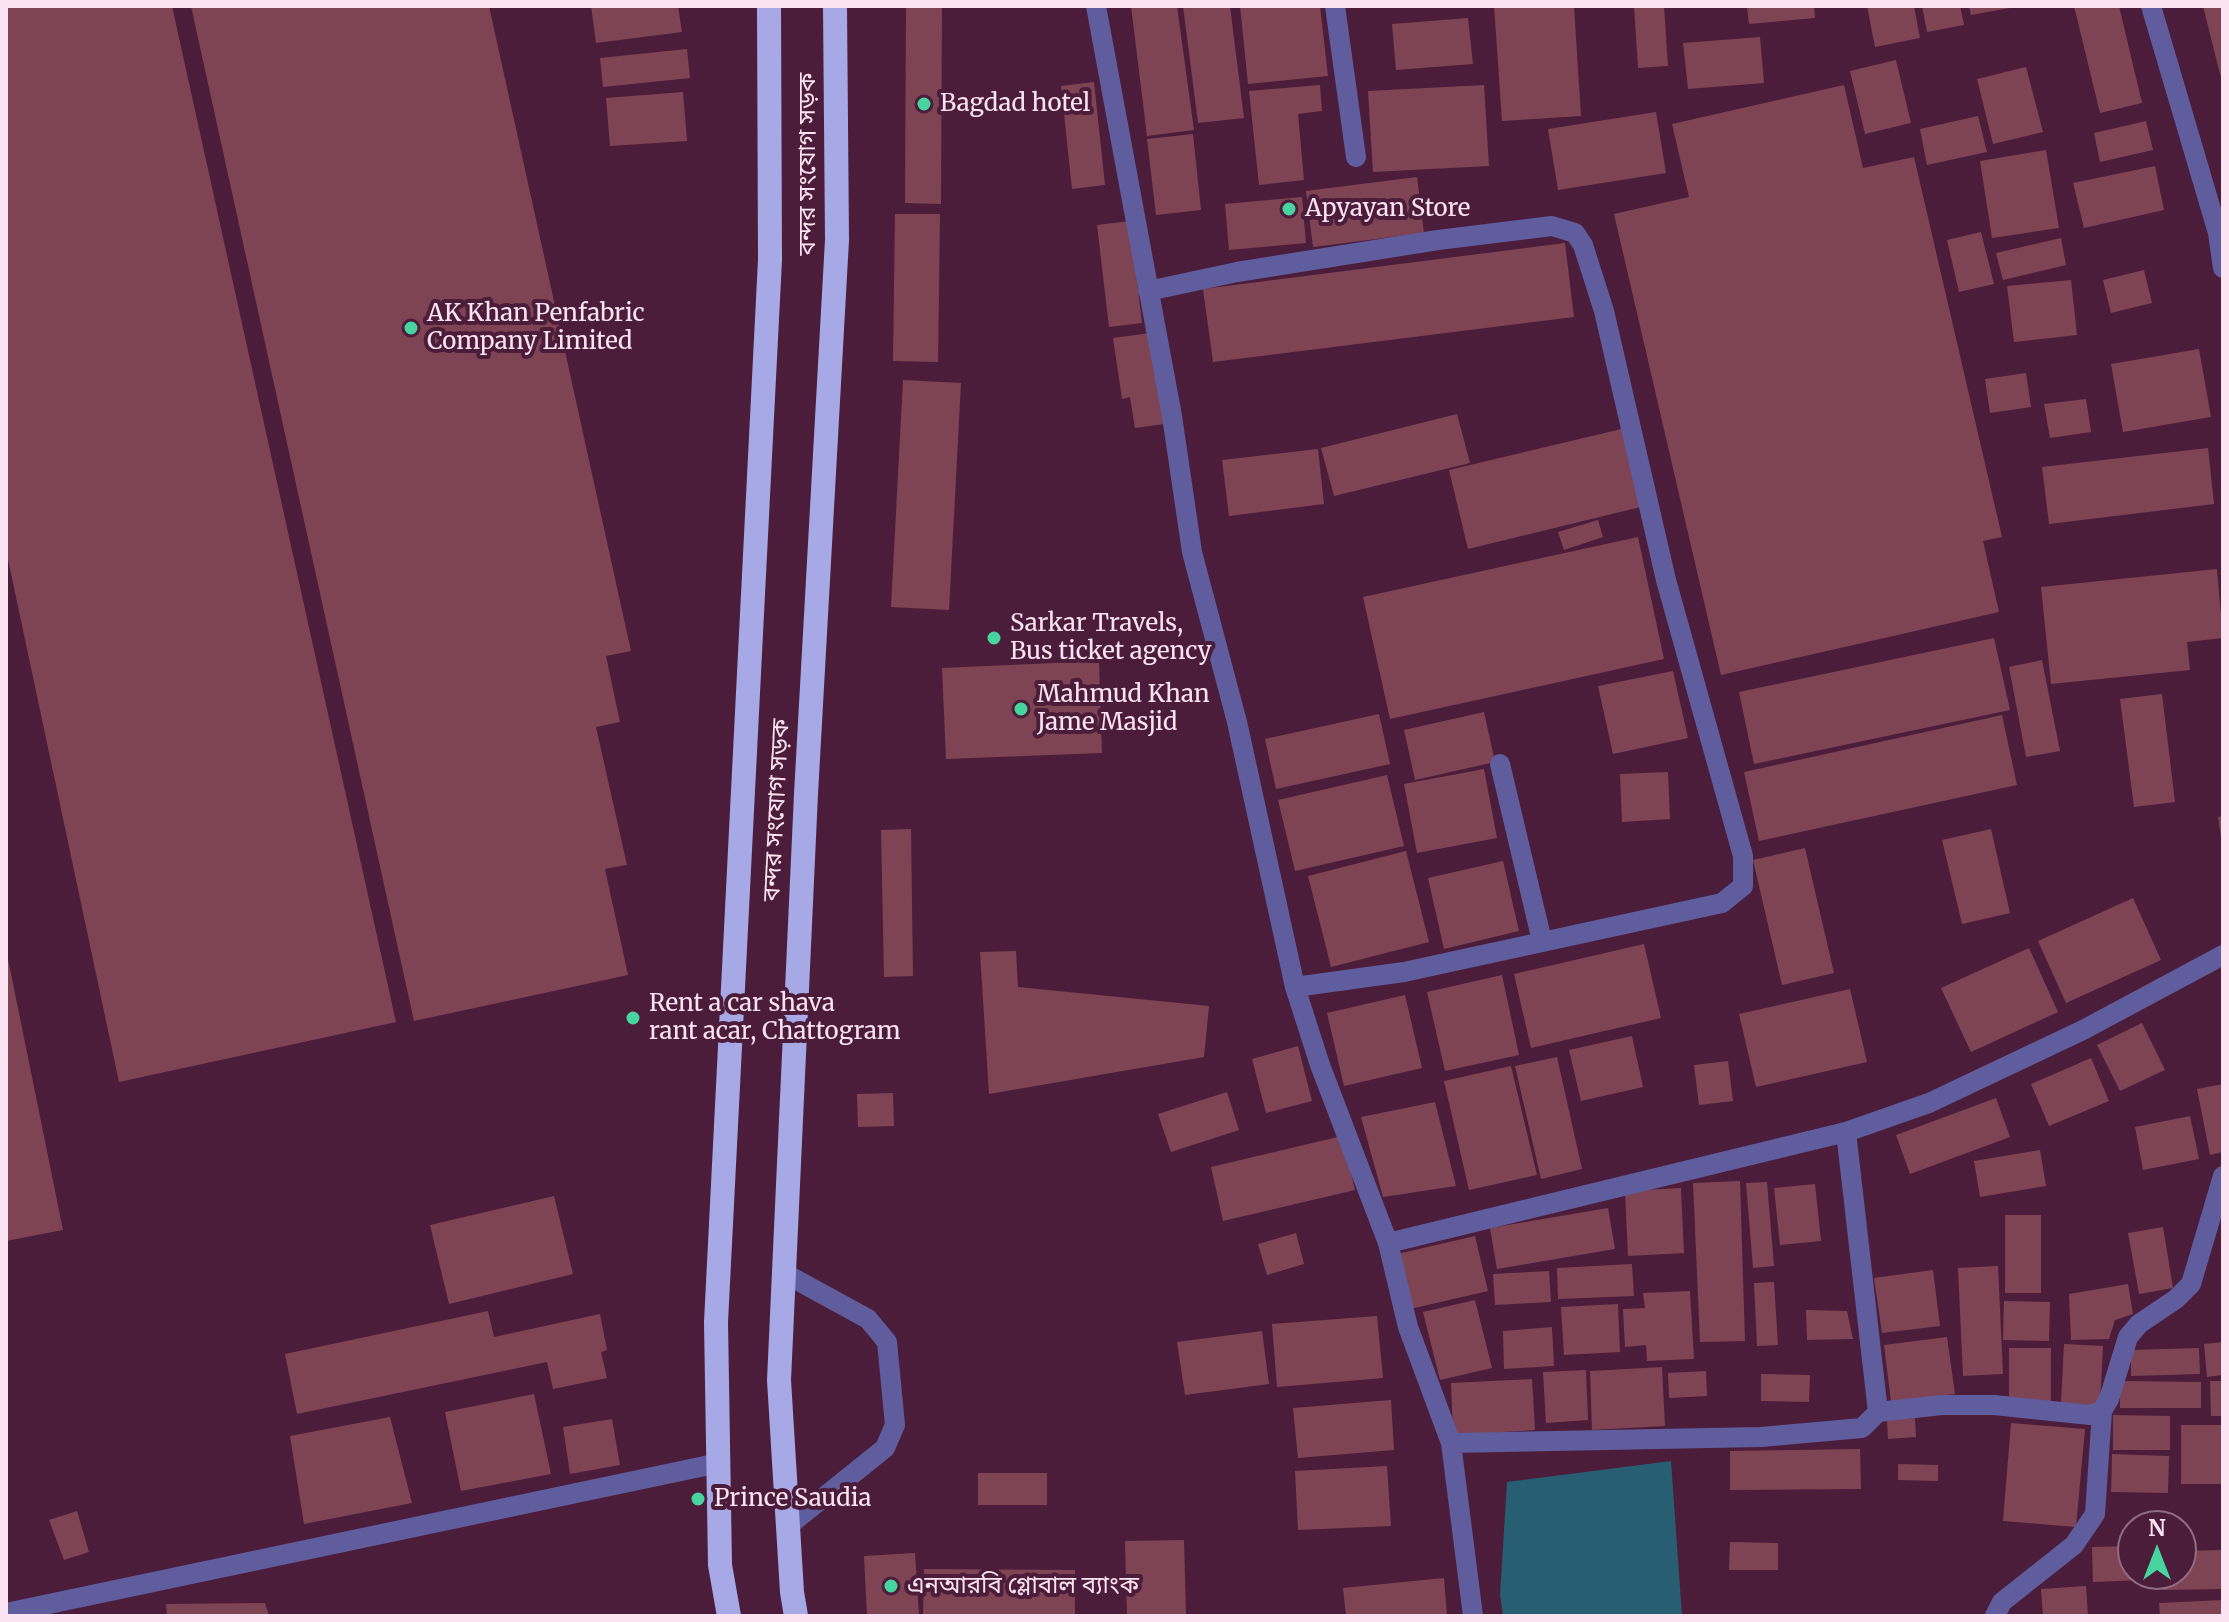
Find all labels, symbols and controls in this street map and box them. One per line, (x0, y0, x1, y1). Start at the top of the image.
street label: বন্দর সংযোগ সড়ক (794, 73, 822, 255)
place label: Bagdad hotel (940, 90, 1090, 118)
marker: Bagdad hotel (915, 95, 933, 113)
place label: Apyayan Store (1305, 195, 1470, 223)
marker: Apyayan Store (1280, 200, 1298, 218)
place label: AK Khan Penfabric Company Limited (427, 300, 645, 356)
marker: AK Khan Penfabric Company Limited (402, 319, 420, 337)
place label: Sarkar Travels, Bus ticket agency (1010, 610, 1211, 666)
marker: Sarkar Travels, Bus ticket agency (985, 629, 1003, 647)
place label: Mahmud Khan Jame Masjid (1037, 681, 1210, 737)
marker: Mahmud Khan Jame Masjid (1012, 700, 1030, 718)
street label: বন্দর সংযোগ সড়ক (758, 718, 796, 902)
place label: Rent a car shava rant acar, Chattogram (649, 990, 901, 1046)
marker: Rent a car shava rant acar, Chattogram (624, 1009, 642, 1027)
place label: Prince Saudia (714, 1485, 871, 1513)
marker: Prince Saudia (689, 1490, 707, 1508)
north arrow (2117, 1510, 2197, 1590)
text: N (2148, 1514, 2166, 1542)
place label: এনআরবি গ্লোবাল ব্যাংক (907, 1572, 1139, 1600)
marker: এনআরবি গ্লোবাল ব্যাংক (882, 1577, 900, 1595)

